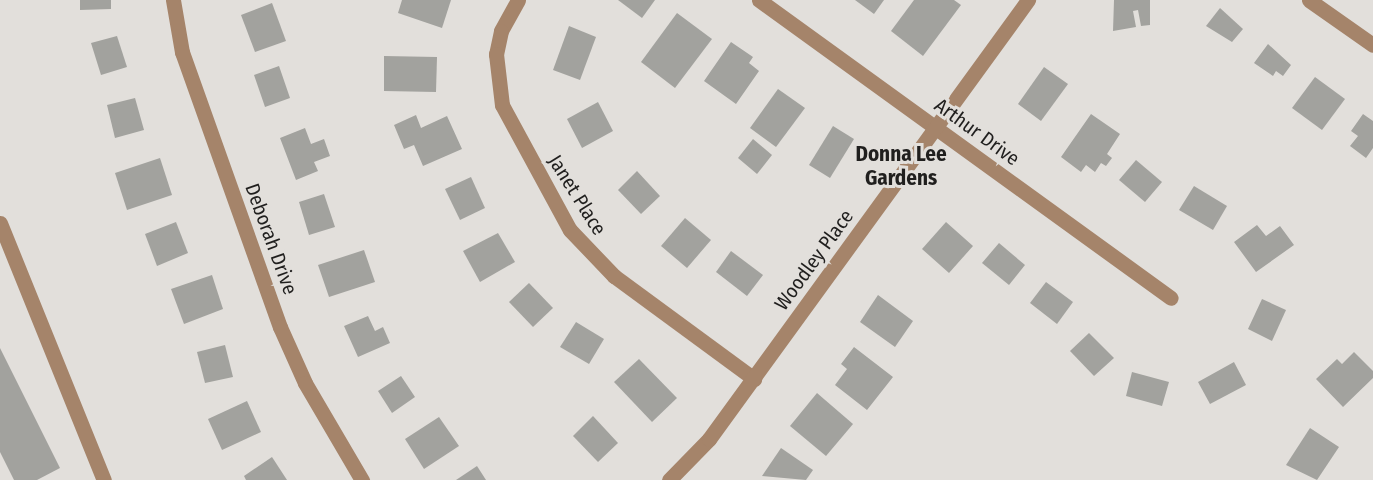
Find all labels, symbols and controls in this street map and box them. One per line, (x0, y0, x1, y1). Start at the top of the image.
street label: Arthur Drive (930, 93, 1024, 171)
district label: Donna Lee Gardens (855, 141, 947, 191)
street label: Janet Place (543, 150, 611, 240)
street label: Deborah Drive (240, 180, 302, 298)
street label: Woodley Place (769, 205, 859, 315)

